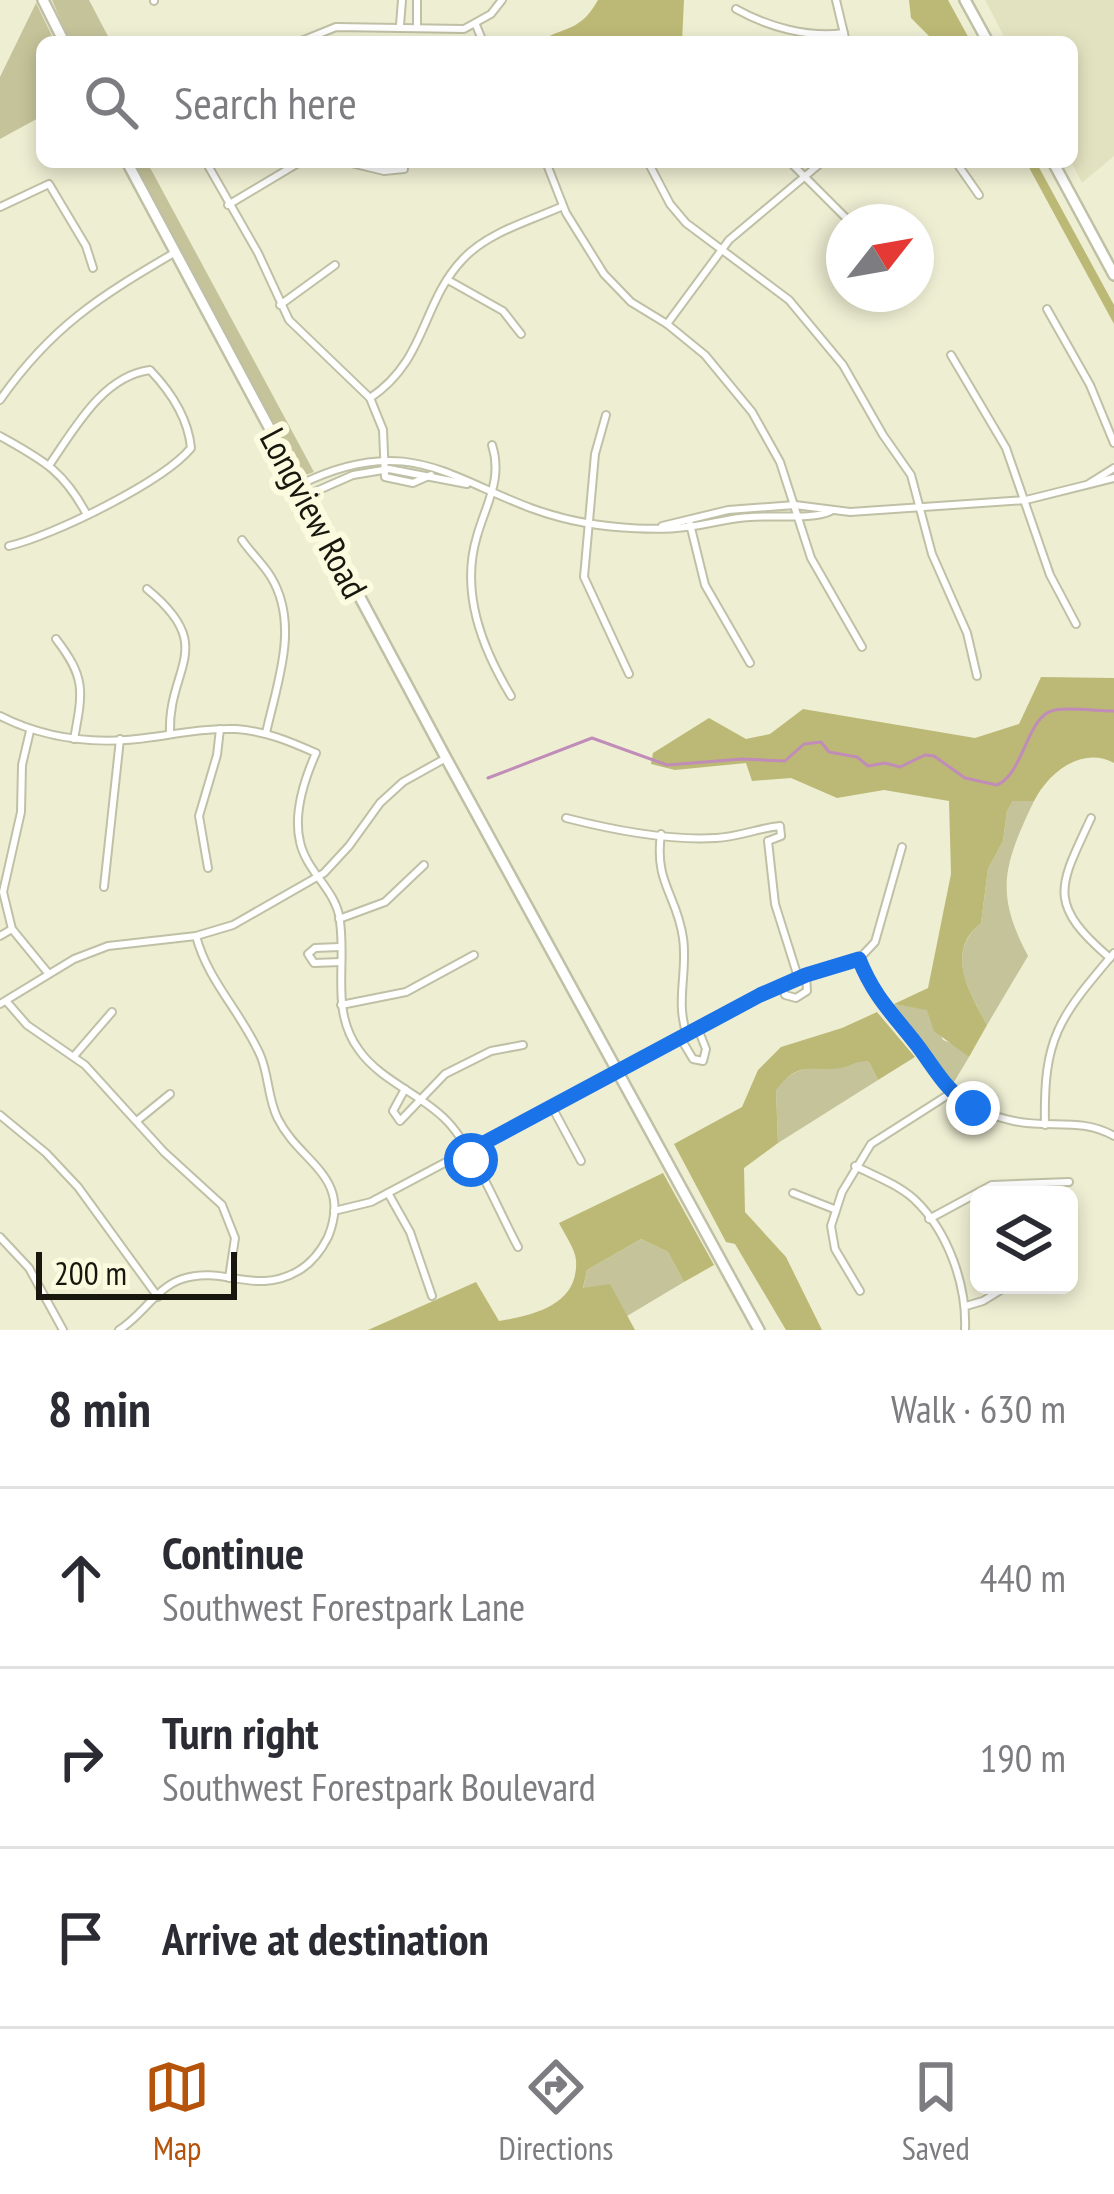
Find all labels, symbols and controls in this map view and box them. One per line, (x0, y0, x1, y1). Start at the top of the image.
search box (36, 36, 1078, 168)
icon: search (78, 69, 144, 135)
text: Search here (174, 73, 357, 131)
north arrow (826, 204, 934, 312)
street label: Longview Road (250, 420, 379, 606)
route end (946, 1081, 1000, 1135)
route start (444, 1133, 498, 1187)
map controls (970, 1186, 1078, 1294)
button: layers (970, 1186, 1078, 1294)
scale bar (36, 1246, 237, 1299)
text: 200 m (54, 1251, 127, 1294)
text: 8 min (48, 1375, 151, 1441)
text: Walk · 630 m (891, 1383, 1066, 1434)
text: Continue (162, 1523, 304, 1581)
icon: ahead (48, 1545, 114, 1611)
text: 440 m (980, 1552, 1066, 1603)
text: Southwest Forestpark Lane (162, 1581, 525, 1632)
text: Turn right (162, 1703, 319, 1761)
icon: right (48, 1725, 114, 1791)
text: 190 m (980, 1732, 1066, 1783)
text: Southwest Forestpark Boulevard (162, 1761, 596, 1812)
icon: arrive (48, 1905, 114, 1971)
text: Arrive at destination (162, 1909, 489, 1967)
tab: Map (144, 2054, 210, 2169)
tab: Directions (499, 2054, 613, 2169)
tab: Saved (902, 2054, 970, 2169)

